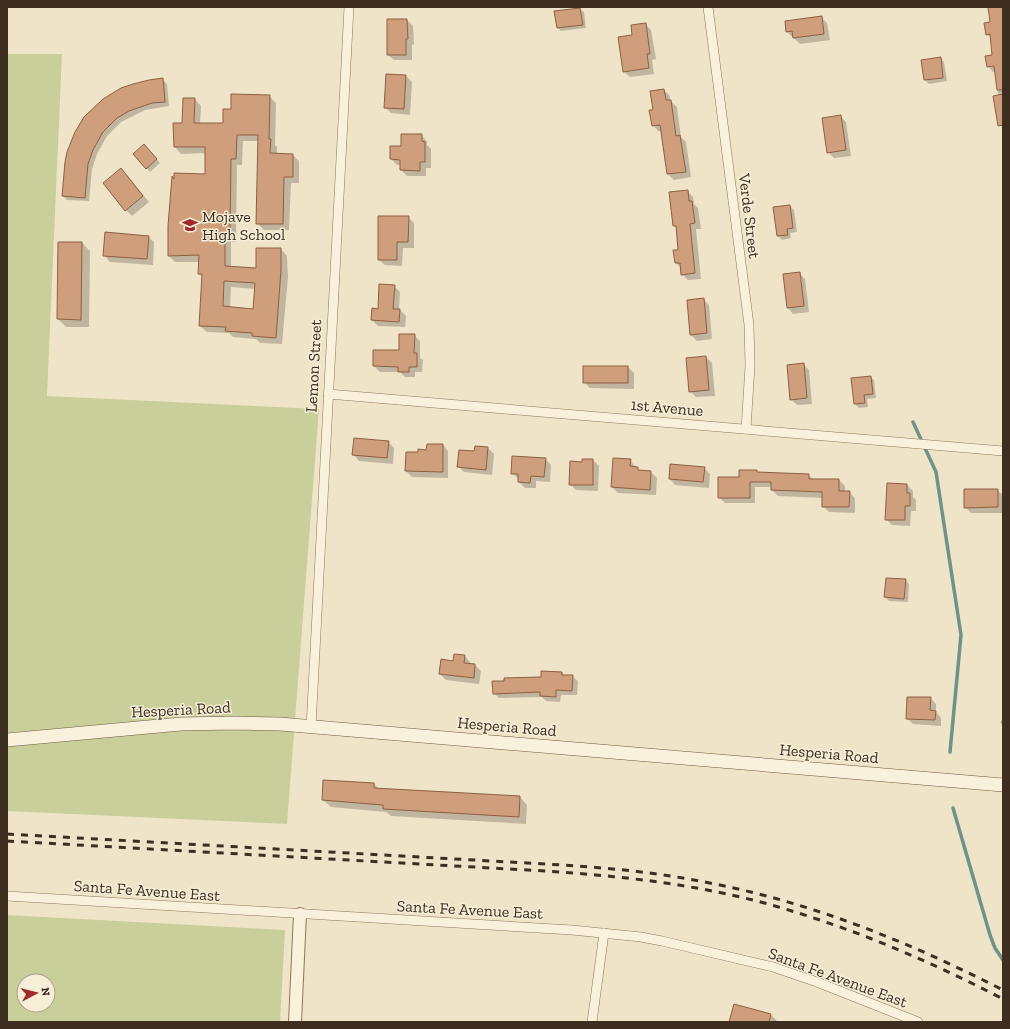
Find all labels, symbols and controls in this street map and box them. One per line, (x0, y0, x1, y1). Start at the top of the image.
street label: Verde Street (735, 171, 764, 260)
place label: Mojave High School (202, 207, 285, 244)
school or university icon: Mojave High School (181, 216, 199, 234)
street label: Lemon Street (302, 319, 325, 413)
street label: 1st Avenue (630, 395, 704, 420)
street label: Hesperia Road (131, 697, 231, 722)
street label: Hesperia Road (457, 713, 558, 740)
street label: Hesperia Road (779, 740, 880, 767)
street label: Santa Fe Avenue East (73, 876, 221, 905)
street label: Santa Fe Avenue East (396, 896, 544, 923)
street label: Santa Fe Avenue East (766, 944, 910, 1011)
north arrow (16, 973, 56, 1013)
text: N (38, 987, 52, 997)

